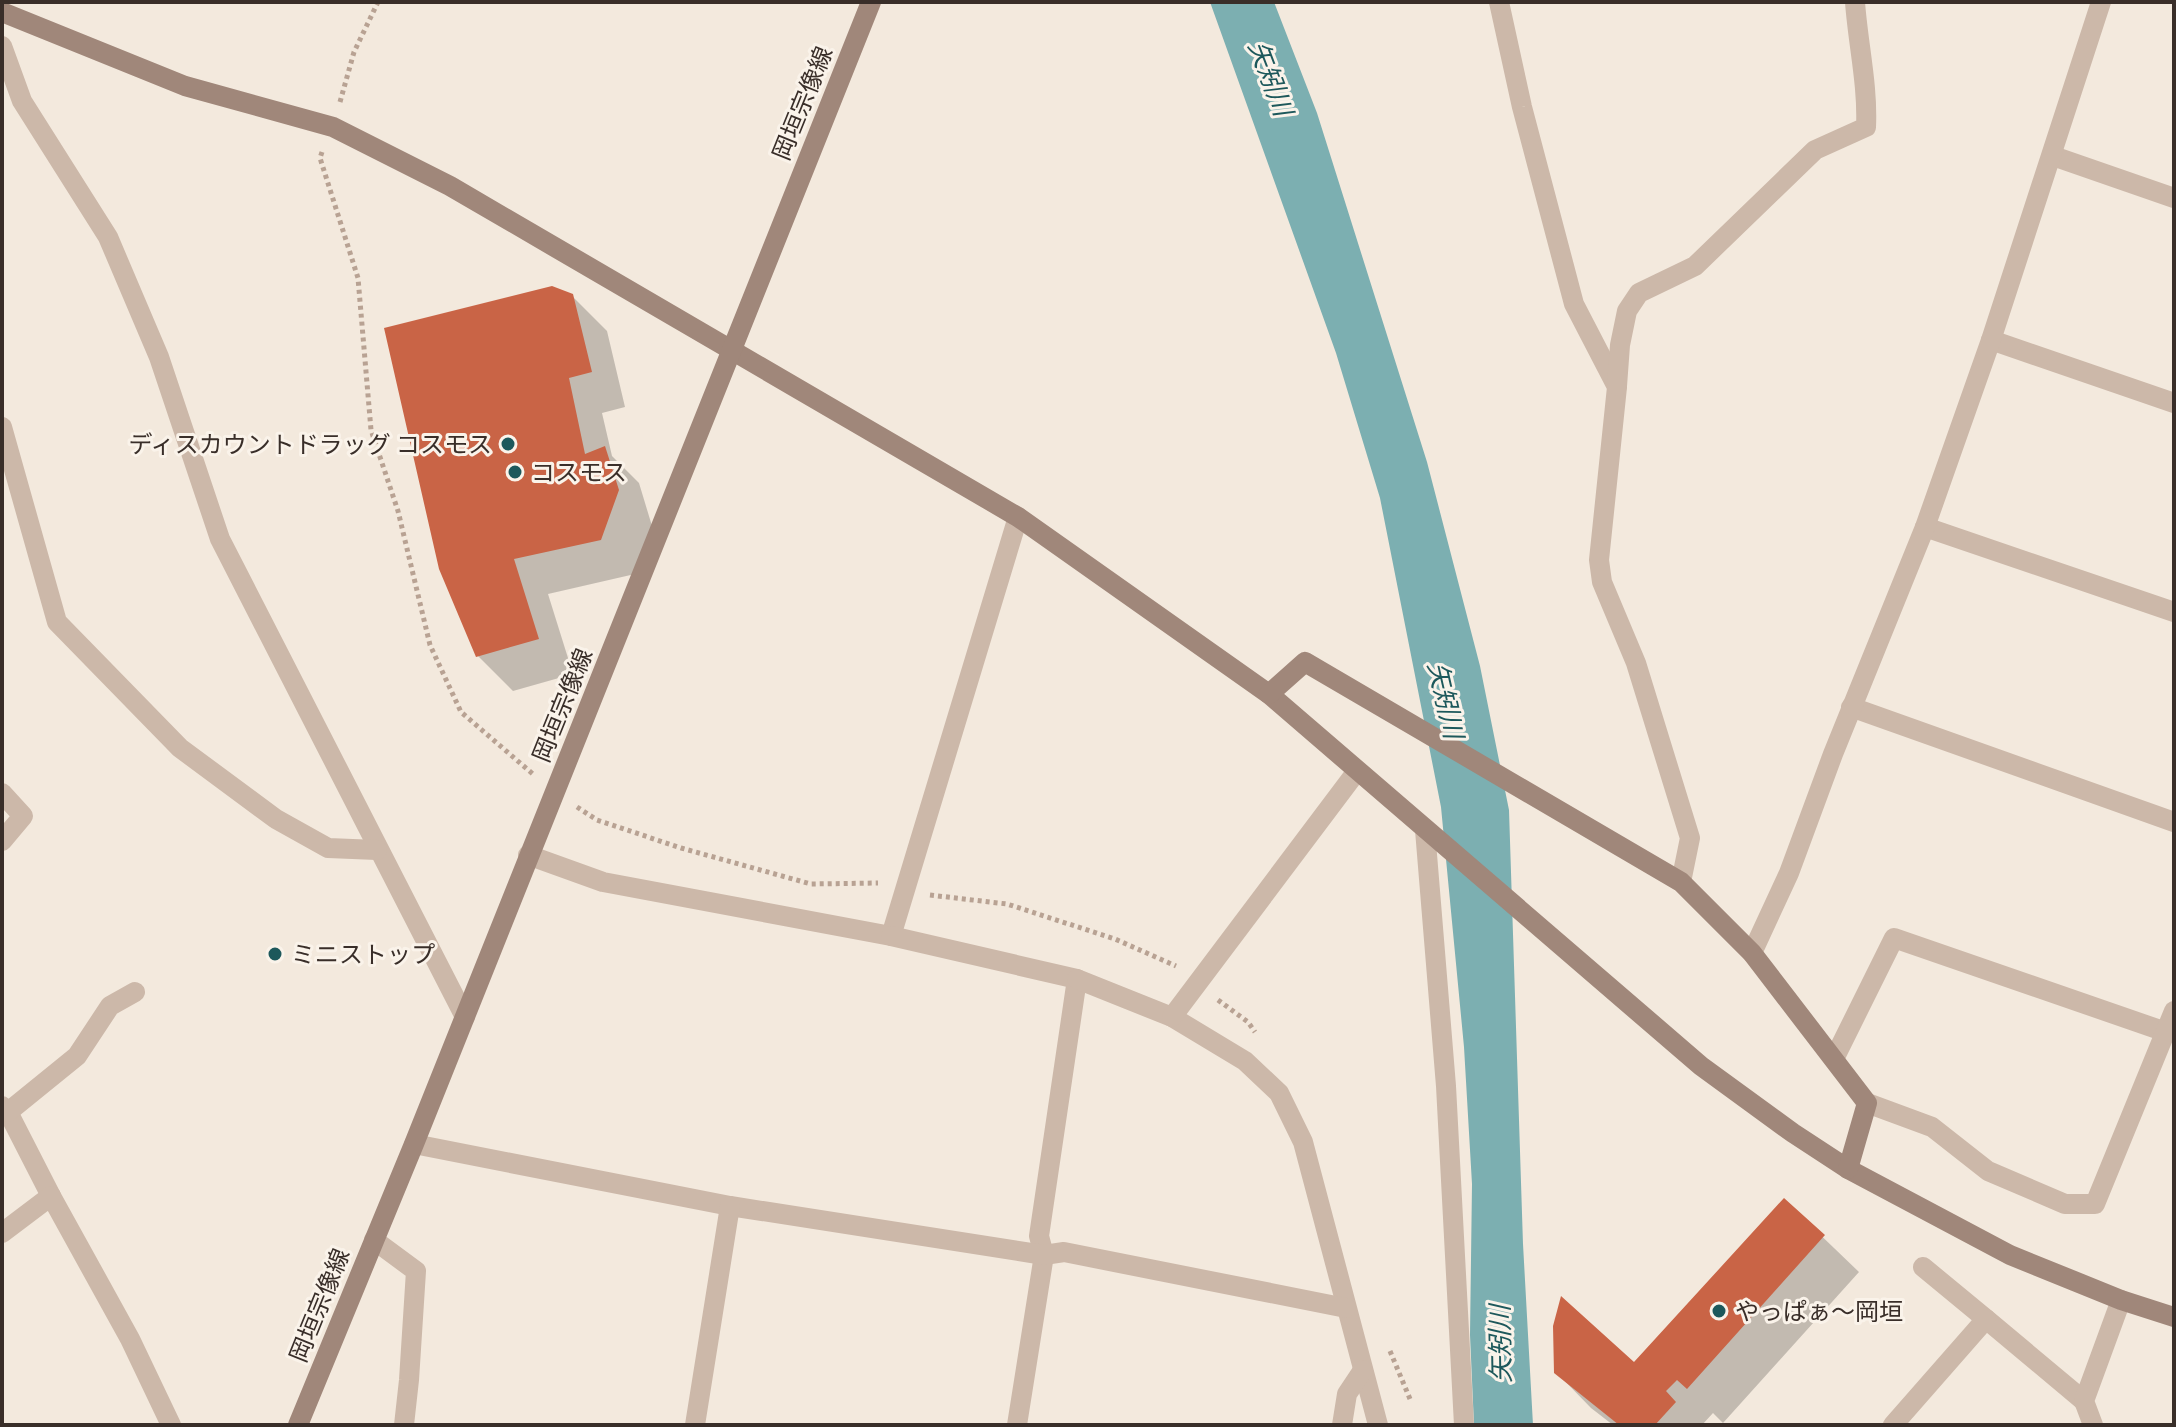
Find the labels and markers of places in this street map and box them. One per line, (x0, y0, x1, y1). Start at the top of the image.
place label: ディスカウントドラッグ コスモス (128, 426, 492, 462)
marker: ディスカウントドラッグ コスモス (499, 435, 517, 453)
place label: コスモス (531, 454, 627, 490)
marker: コスモス (506, 463, 524, 481)
place label: ミニストップ (291, 936, 435, 972)
marker: ミニストップ (266, 945, 284, 963)
place label: やっぱぁ～岡垣 (1735, 1293, 1903, 1329)
marker: やっぱぁ～岡垣 (1710, 1302, 1728, 1320)

